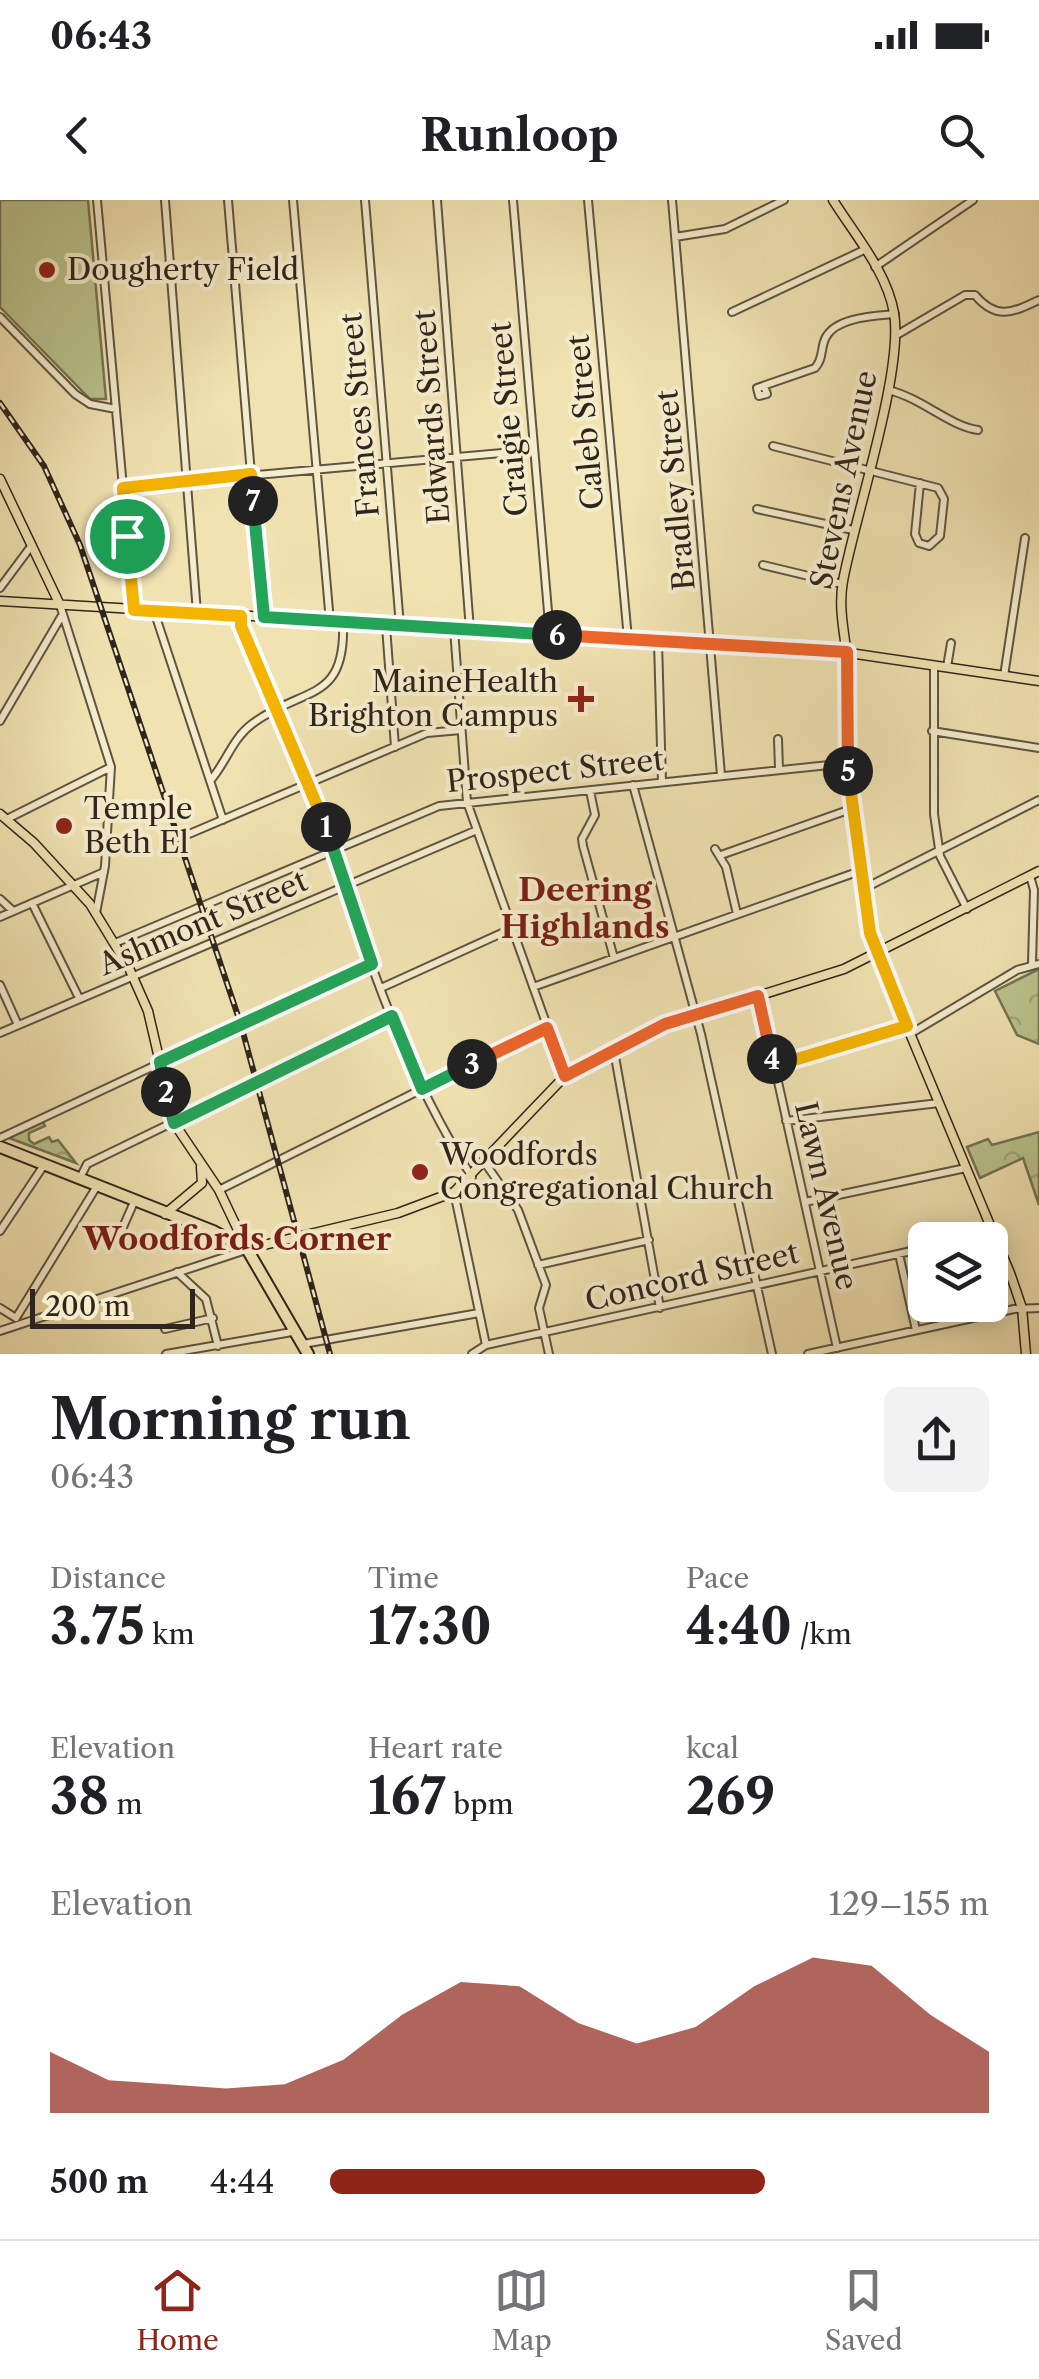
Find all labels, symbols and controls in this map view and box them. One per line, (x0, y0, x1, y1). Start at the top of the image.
text: 06:43 (50, 12, 152, 59)
text: Runloop (420, 107, 619, 163)
icon: back (50, 108, 105, 163)
icon: search (934, 108, 989, 163)
place label: Dougherty Field (67, 251, 299, 288)
marker: Dougherty Field (36, 259, 58, 281)
street label: Edwards Street (406, 308, 457, 526)
street label: Frances Street (332, 311, 387, 519)
street label: Craigie Street (482, 320, 535, 518)
street label: Caleb Street (559, 332, 612, 511)
street label: Stevens Avenue (802, 367, 885, 592)
street label: Bradley Street (648, 388, 703, 592)
pin: 7 (228, 476, 278, 526)
text: 7 (246, 484, 260, 518)
pin (85, 494, 170, 579)
icon: arrive (100, 509, 155, 564)
pin: 6 (532, 610, 582, 660)
text: 6 (549, 618, 565, 652)
place label: MaineHealth Brighton Campus (308, 663, 558, 734)
marker: MaineHealth Brighton Campus (568, 686, 594, 712)
street label: Prospect Street (445, 741, 666, 800)
pin: 5 (823, 746, 873, 796)
text: 5 (840, 754, 856, 788)
place label: Temple Beth El (84, 790, 193, 861)
pin: 1 (301, 802, 351, 852)
text: 1 (320, 810, 332, 844)
marker: Temple Beth El (53, 815, 75, 837)
street label: Ashmont Street (92, 862, 313, 983)
district label: Deering Highlands (501, 870, 670, 946)
pin: 4 (747, 1034, 797, 1084)
pin: 3 (447, 1039, 497, 1089)
text: 4 (764, 1042, 780, 1076)
text: 3 (464, 1047, 480, 1081)
pin: 2 (141, 1067, 191, 1117)
text: 2 (158, 1075, 174, 1109)
street label: Lawn Avenue (787, 1098, 866, 1293)
place label: Woodfords Congregational Church (439, 1136, 774, 1207)
marker: Woodfords Congregational Church (409, 1161, 431, 1183)
district label: Woodfords Corner (82, 1219, 392, 1258)
map controls (908, 1222, 1008, 1322)
button: layers (908, 1222, 1008, 1322)
street label: Concord Street (582, 1234, 803, 1319)
scale bar (30, 1284, 195, 1328)
text: 200 m (45, 1289, 130, 1323)
text: Morning run (50, 1386, 411, 1453)
button: share (884, 1387, 989, 1492)
text: 06:43 (50, 1457, 134, 1496)
text: Distance (50, 1561, 166, 1595)
text: Time (368, 1561, 439, 1595)
text: Pace (686, 1561, 749, 1595)
text: 3.75 (50, 1595, 145, 1657)
text: 17:30 (368, 1595, 492, 1657)
text: 4:40 (686, 1595, 792, 1657)
text: km (145, 1617, 194, 1651)
text: /km (792, 1617, 852, 1651)
text: Elevation (50, 1731, 175, 1765)
text: Heart rate (368, 1731, 503, 1765)
text: kcal (686, 1731, 739, 1765)
text: 38 (50, 1765, 109, 1827)
text: 167 (368, 1765, 446, 1827)
text: 269 (686, 1765, 775, 1827)
text: m (109, 1787, 143, 1821)
text: bpm (446, 1787, 514, 1821)
text: Elevation (50, 1884, 193, 1923)
text: 129–155 m (828, 1884, 989, 1923)
text: 500 m (50, 2162, 148, 2201)
text: 4:44 (210, 2162, 274, 2201)
tab: Home (136, 2263, 219, 2357)
tab: Map (492, 2263, 552, 2357)
tab: Saved (825, 2263, 903, 2357)

